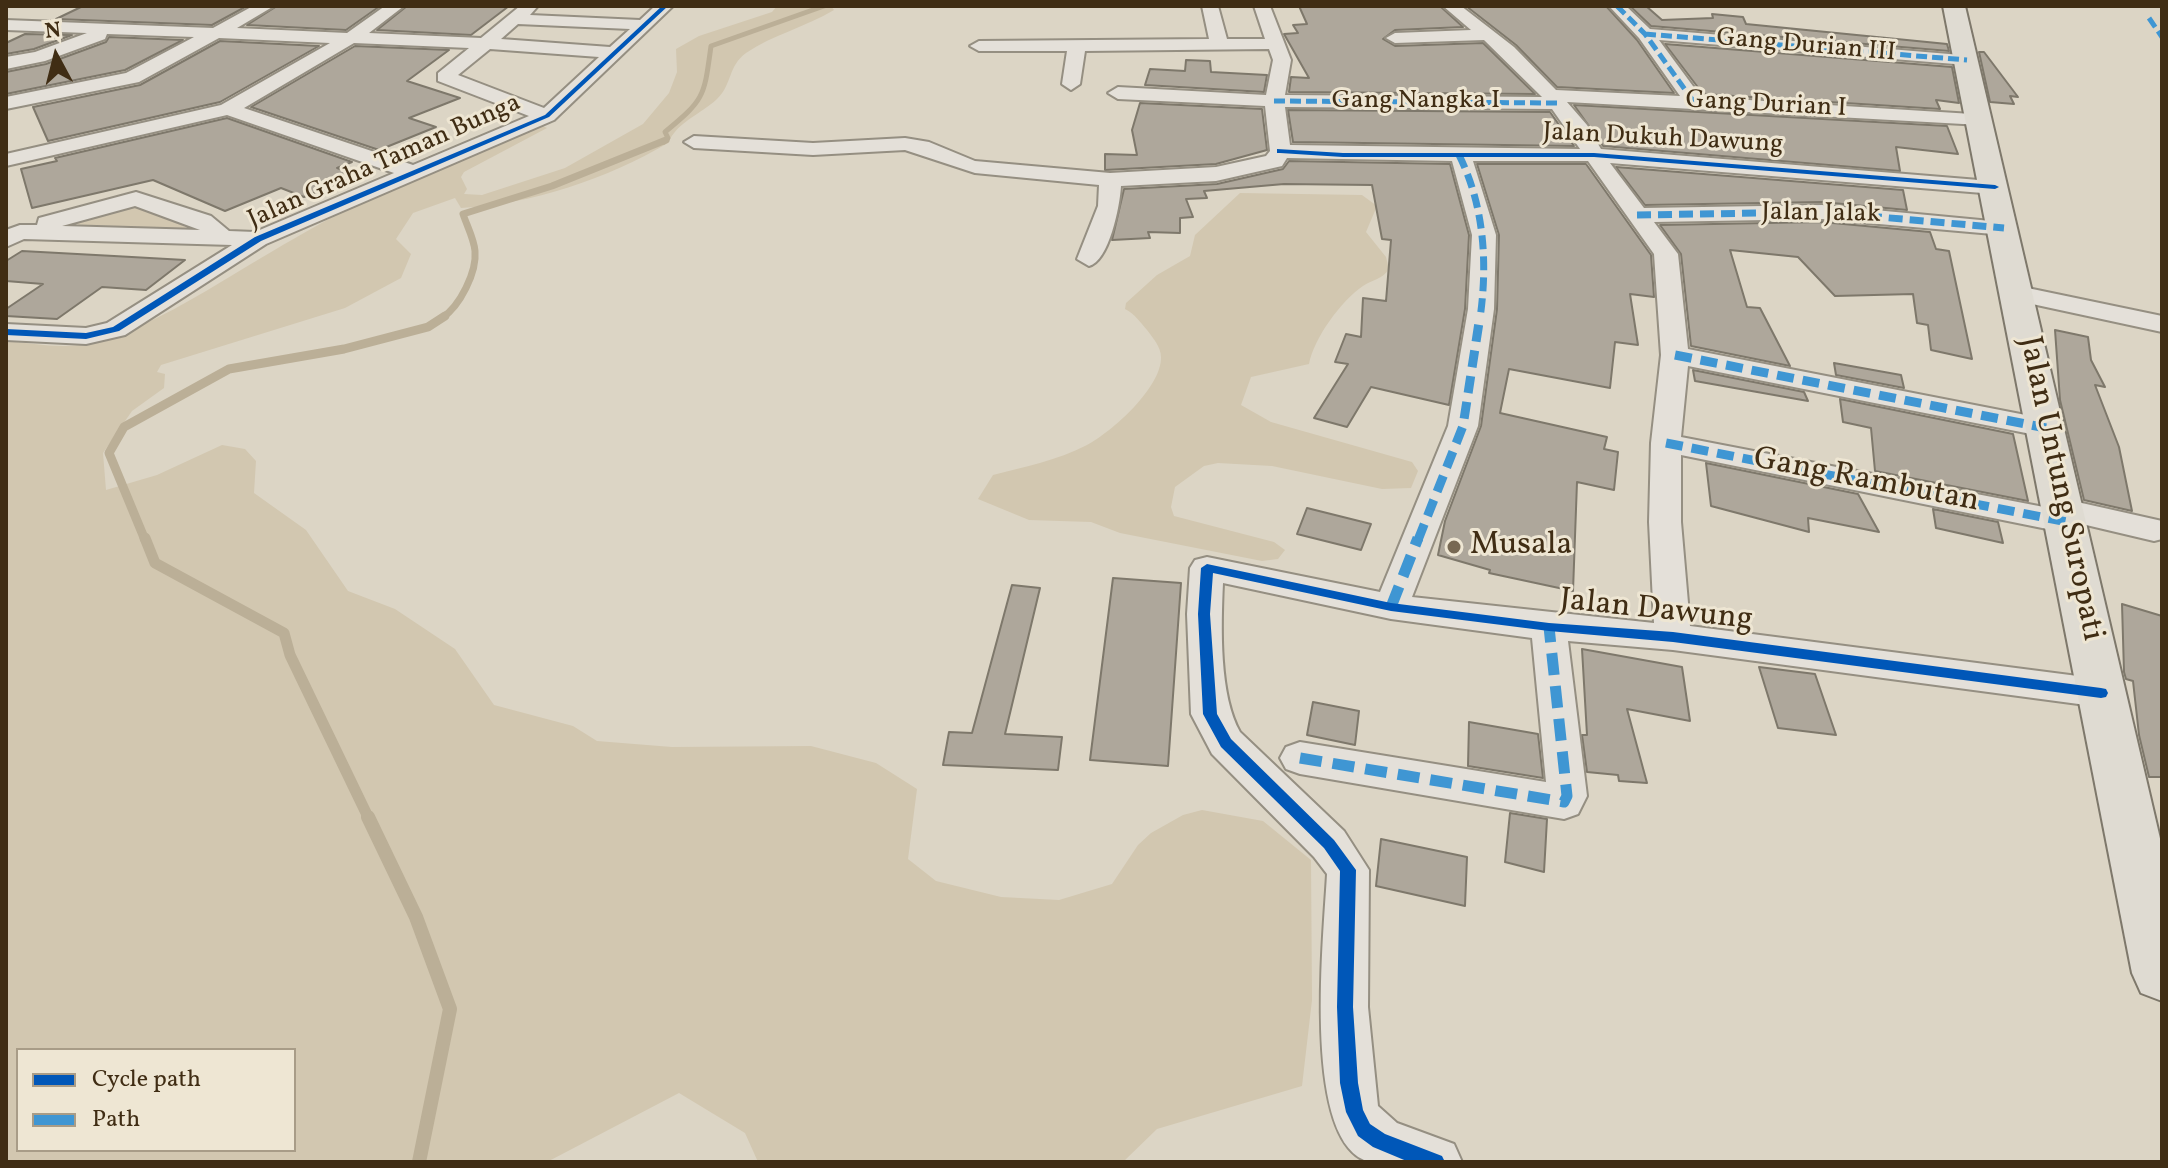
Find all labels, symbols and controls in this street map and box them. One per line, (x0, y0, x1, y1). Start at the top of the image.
text: N (43, 15, 63, 48)
north arrow (16, 16, 96, 96)
street label: Gang Durian III (1715, 24, 1897, 70)
street label: Gang Nangka I (1332, 86, 1500, 118)
street label: Gang Durian I (1685, 86, 1847, 126)
street label: Jalan Graha Taman Bunga (244, 89, 526, 237)
street label: Jalan Dukuh Dawung (1542, 118, 1784, 162)
street label: Jalan Jalak (1761, 198, 1881, 232)
street label: Jalan Untung Suropati (2008, 333, 2110, 645)
street label: Gang Rambutan (1750, 441, 1982, 523)
place label: Musala (1470, 528, 1572, 566)
marker: Musala (1445, 538, 1463, 556)
street label: Jalan Dawung (1557, 583, 1755, 641)
legend (16, 1048, 296, 1152)
text: Cycle path (92, 1063, 201, 1097)
text: Path (92, 1103, 140, 1137)

